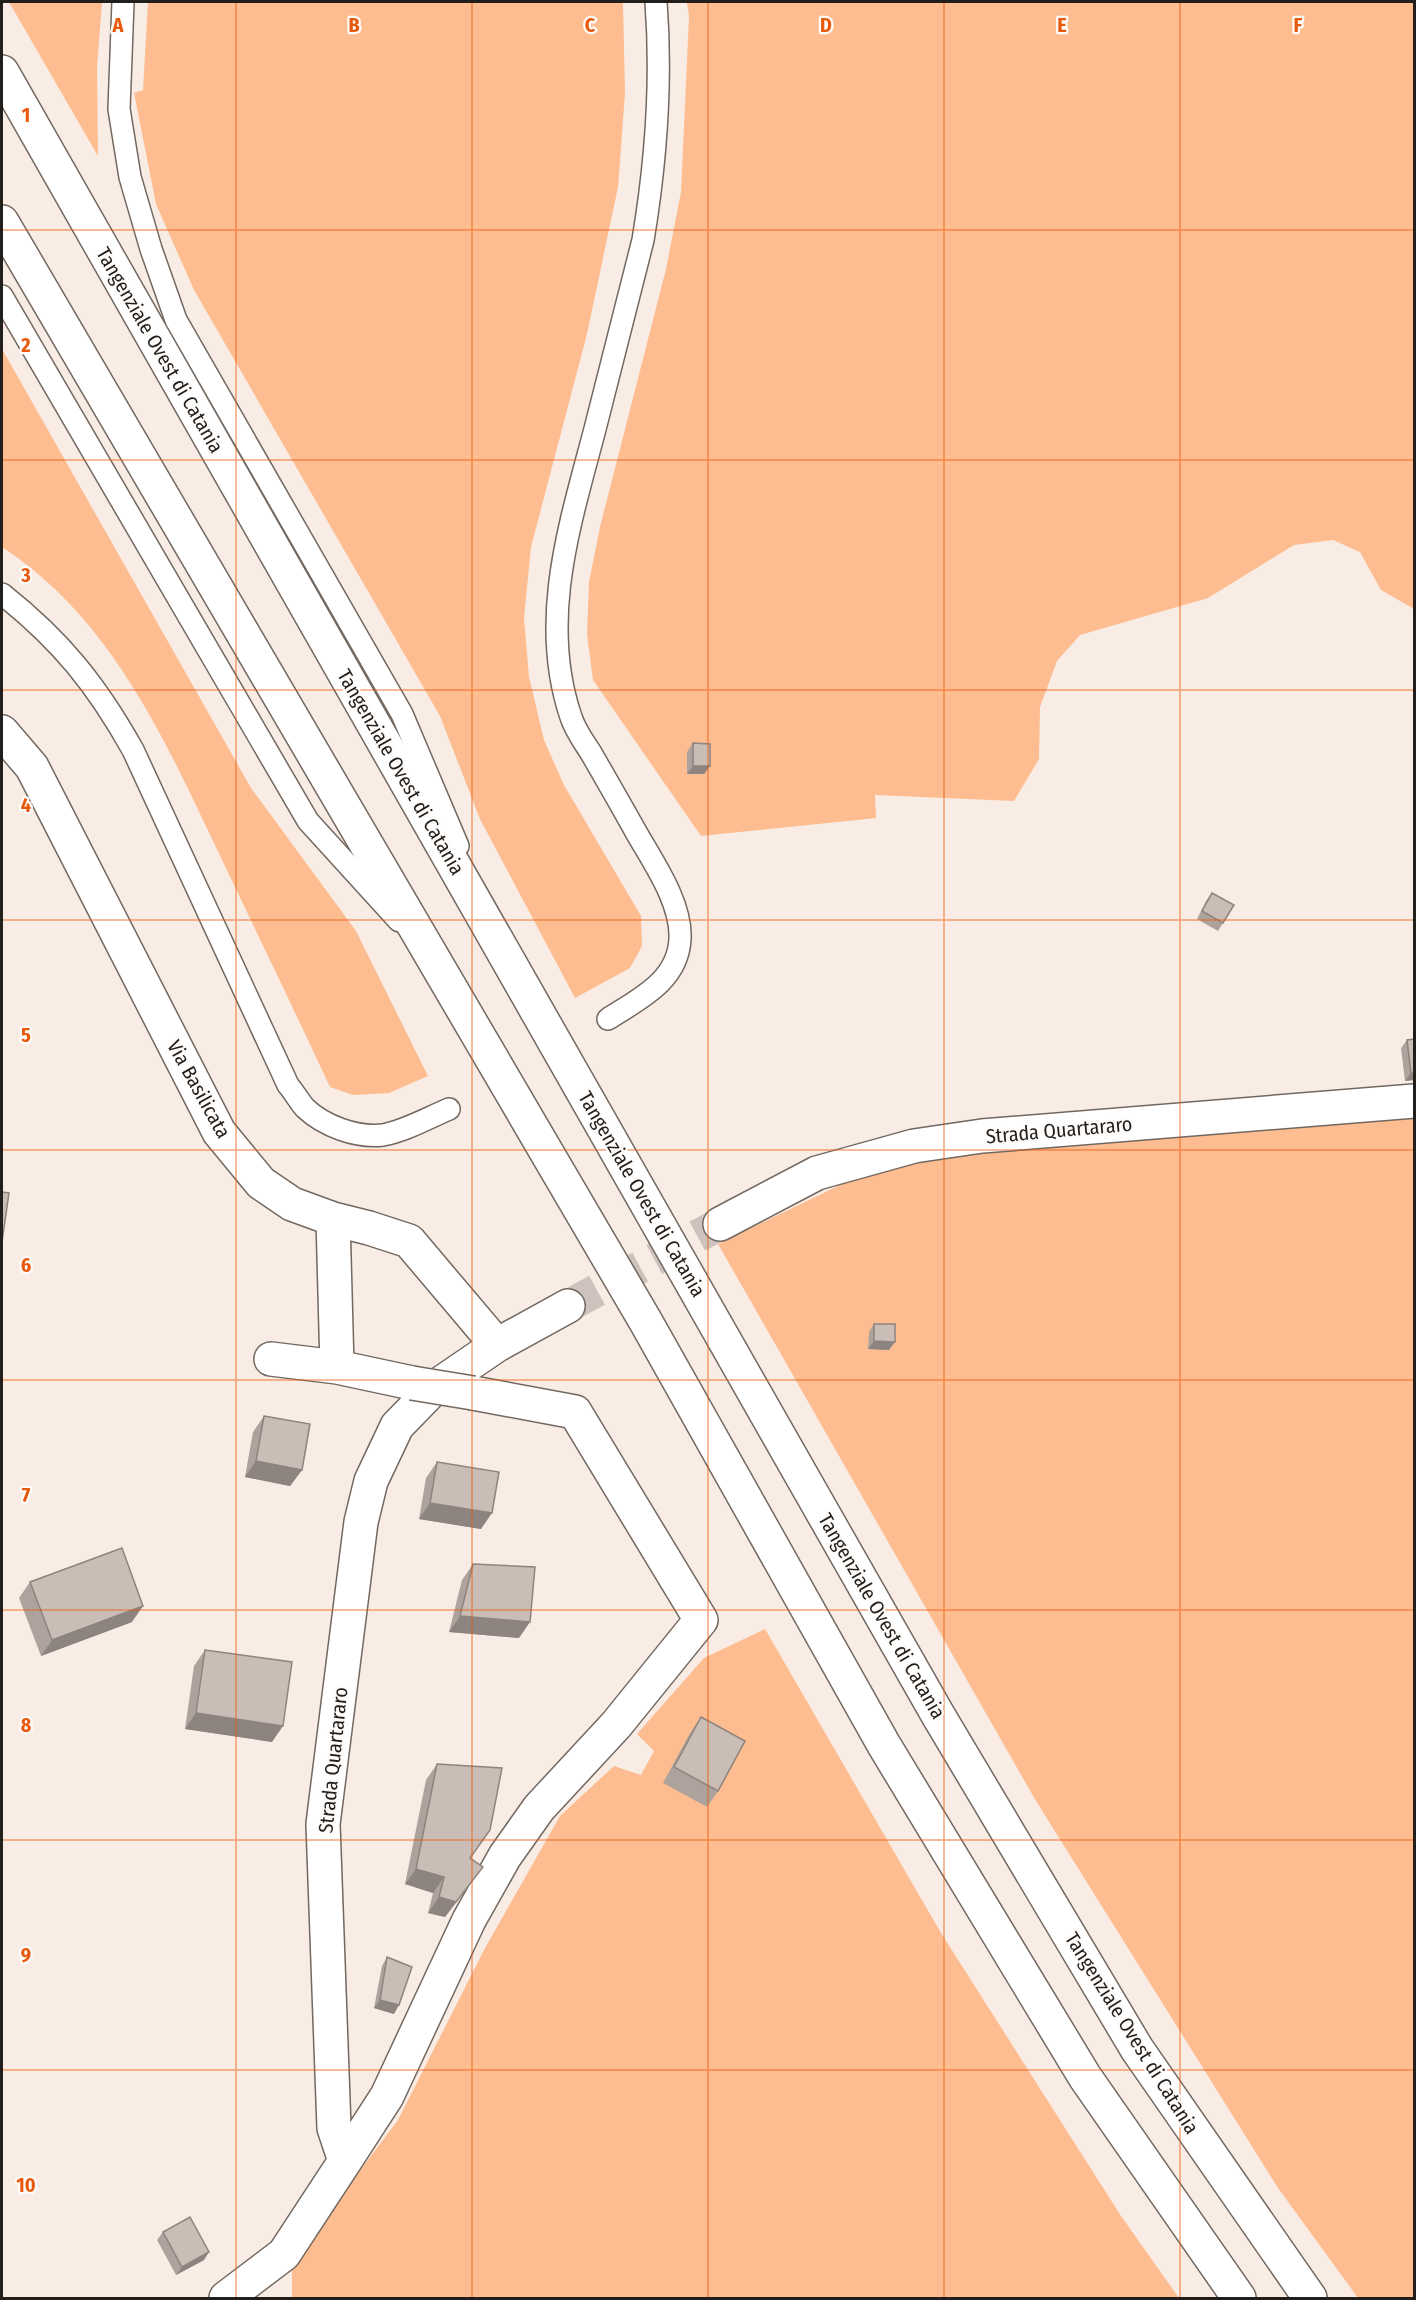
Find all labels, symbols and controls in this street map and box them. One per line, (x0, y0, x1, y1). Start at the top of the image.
text: A (112, 13, 125, 37)
text: B (348, 13, 360, 37)
text: C (585, 13, 596, 37)
text: D (820, 13, 832, 37)
text: E (1057, 13, 1067, 37)
text: F (1294, 13, 1303, 37)
text: 1 (22, 103, 30, 127)
street label: Tangenziale Ovest di Catania (91, 243, 229, 457)
text: 2 (20, 333, 31, 357)
text: 3 (20, 563, 31, 587)
street label: Tangenziale Ovest di Catania (332, 665, 470, 879)
text: 4 (21, 793, 31, 817)
text: 5 (21, 1023, 31, 1047)
street label: Via Basilicata (162, 1036, 236, 1142)
street label: Tangenziale Ovest di Catania (573, 1087, 711, 1301)
street label: Strada Quartararo (985, 1112, 1133, 1148)
text: 6 (21, 1253, 31, 1277)
text: 7 (22, 1483, 31, 1507)
street label: Tangenziale Ovest di Catania (813, 1509, 951, 1723)
street label: Strada Quartararo (313, 1686, 353, 1834)
text: 8 (21, 1713, 32, 1737)
street label: Tangenziale Ovest di Catania (1060, 1928, 1204, 2138)
text: 9 (21, 1943, 31, 1967)
text: 10 (16, 2173, 36, 2197)

